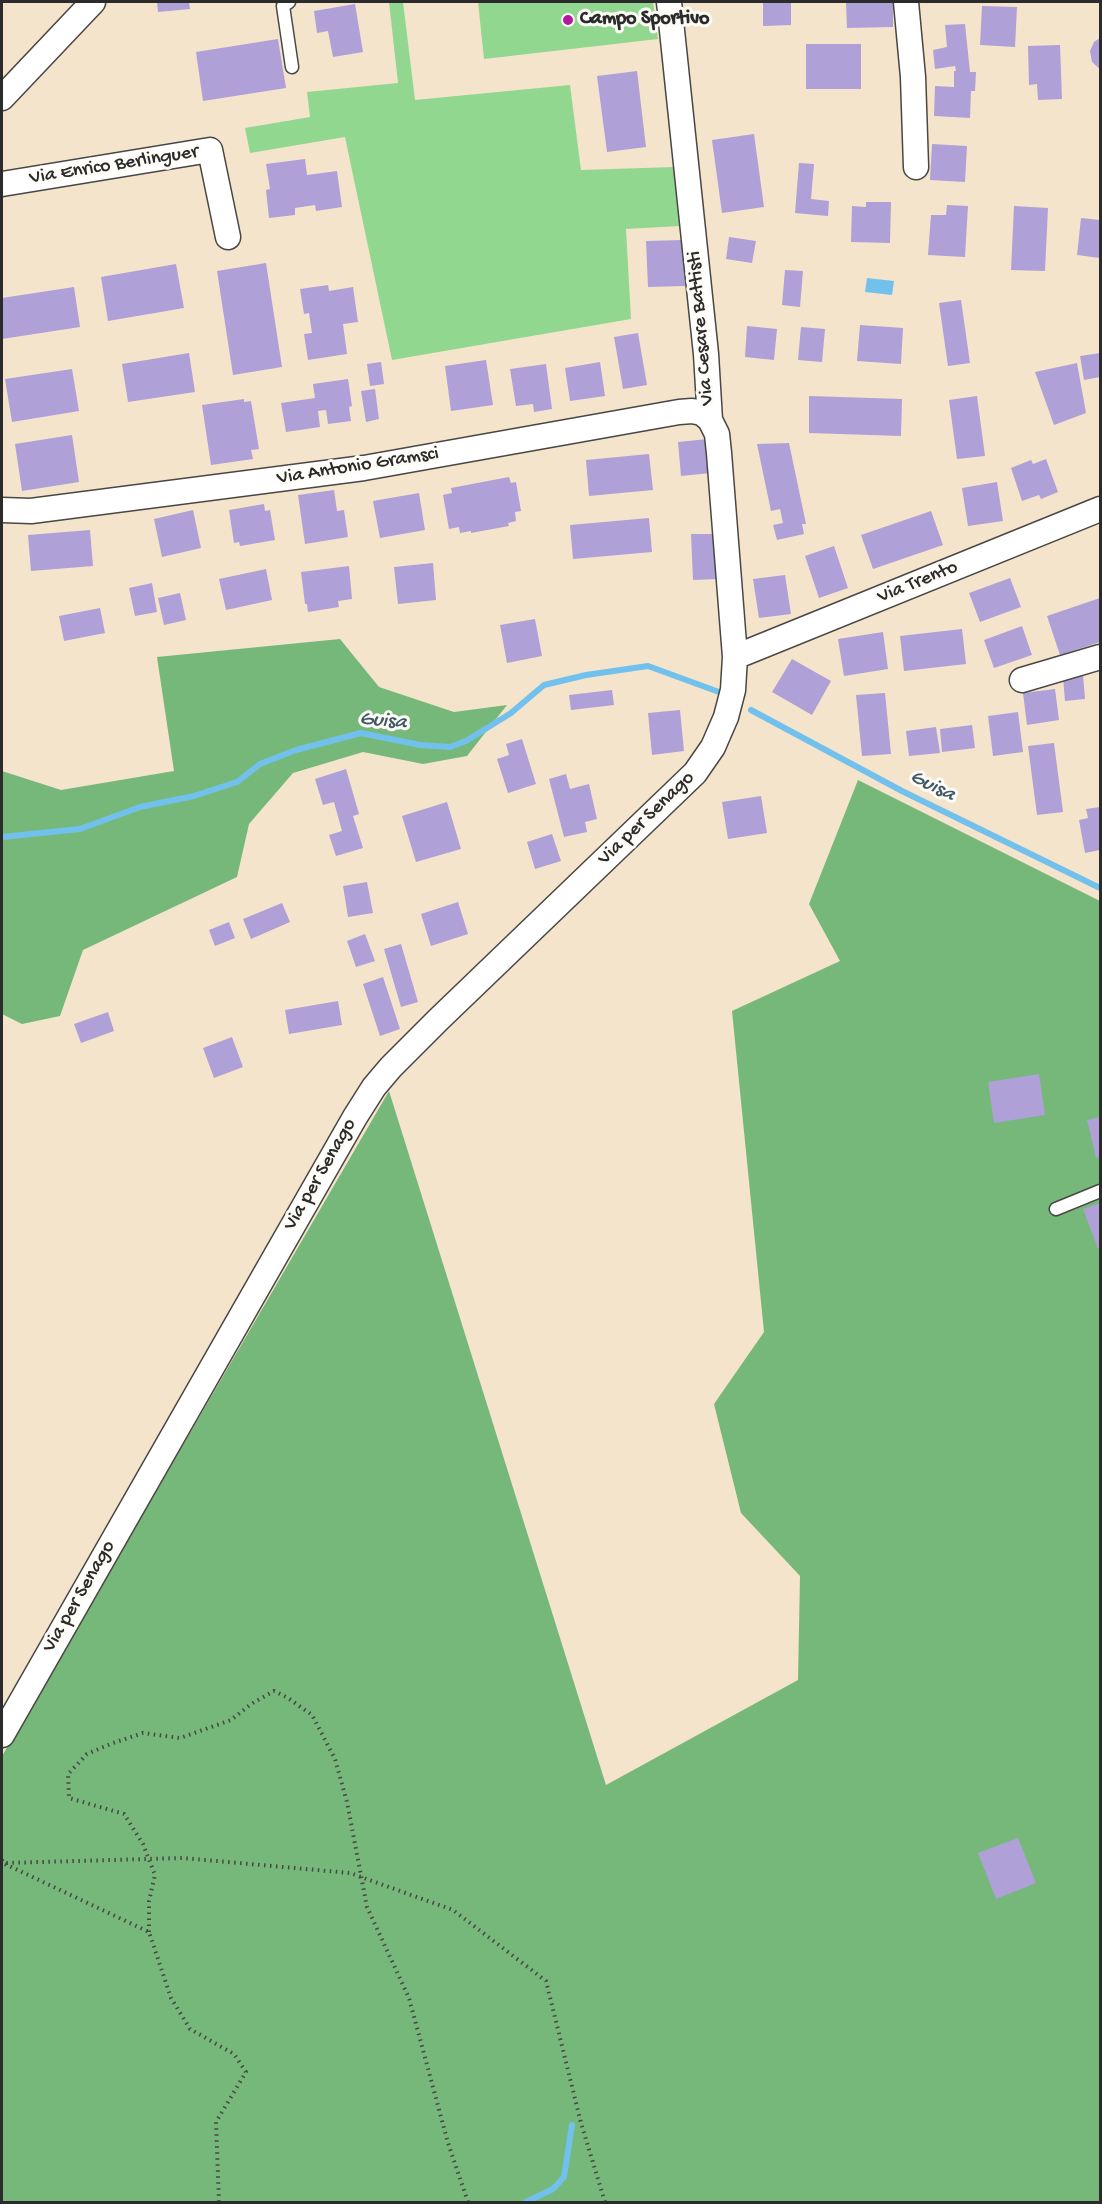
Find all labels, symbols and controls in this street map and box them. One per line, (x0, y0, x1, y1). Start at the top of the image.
place label: Campo Sportivo (580, 8, 709, 32)
marker: Campo Sportivo (561, 13, 575, 27)
street label: Via Enrico Berlinguer (28, 141, 200, 191)
street label: Via Cesare Battisti (683, 250, 721, 406)
street label: Via Antonio Gramsci (275, 442, 441, 492)
street label: Via Trento (874, 556, 962, 610)
water label: Guisa (358, 707, 408, 737)
water label: Guisa (905, 765, 959, 809)
street label: Via per Senago (594, 767, 700, 871)
street label: Via per Senago (279, 1115, 363, 1235)
street label: Via per Senago (38, 1537, 122, 1657)

